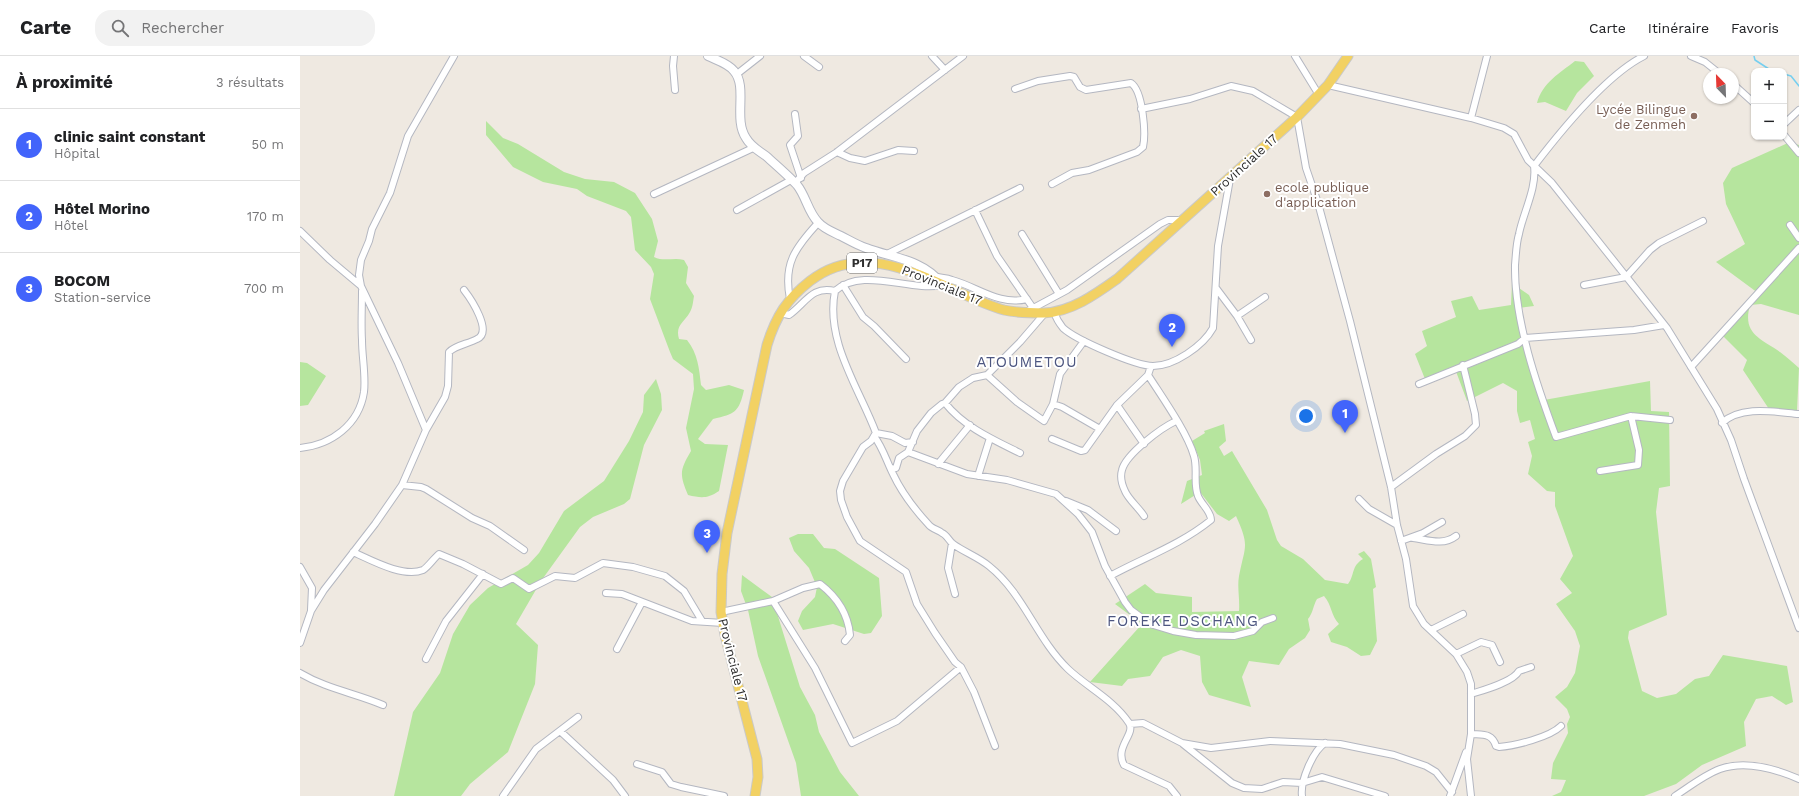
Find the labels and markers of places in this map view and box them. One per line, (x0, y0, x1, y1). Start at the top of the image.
place label: Lycée Bilingue de Zenmeh (1596, 102, 1686, 132)
marker: Lycée Bilingue de Zenmeh (1689, 111, 1699, 121)
place label: ecole publique d'application (1275, 180, 1369, 210)
marker: ecole publique d'application (1262, 189, 1272, 199)
pin: 2 (1159, 314, 1185, 347)
pin: 1 (1332, 400, 1358, 433)
pin: 3 (694, 520, 720, 553)

